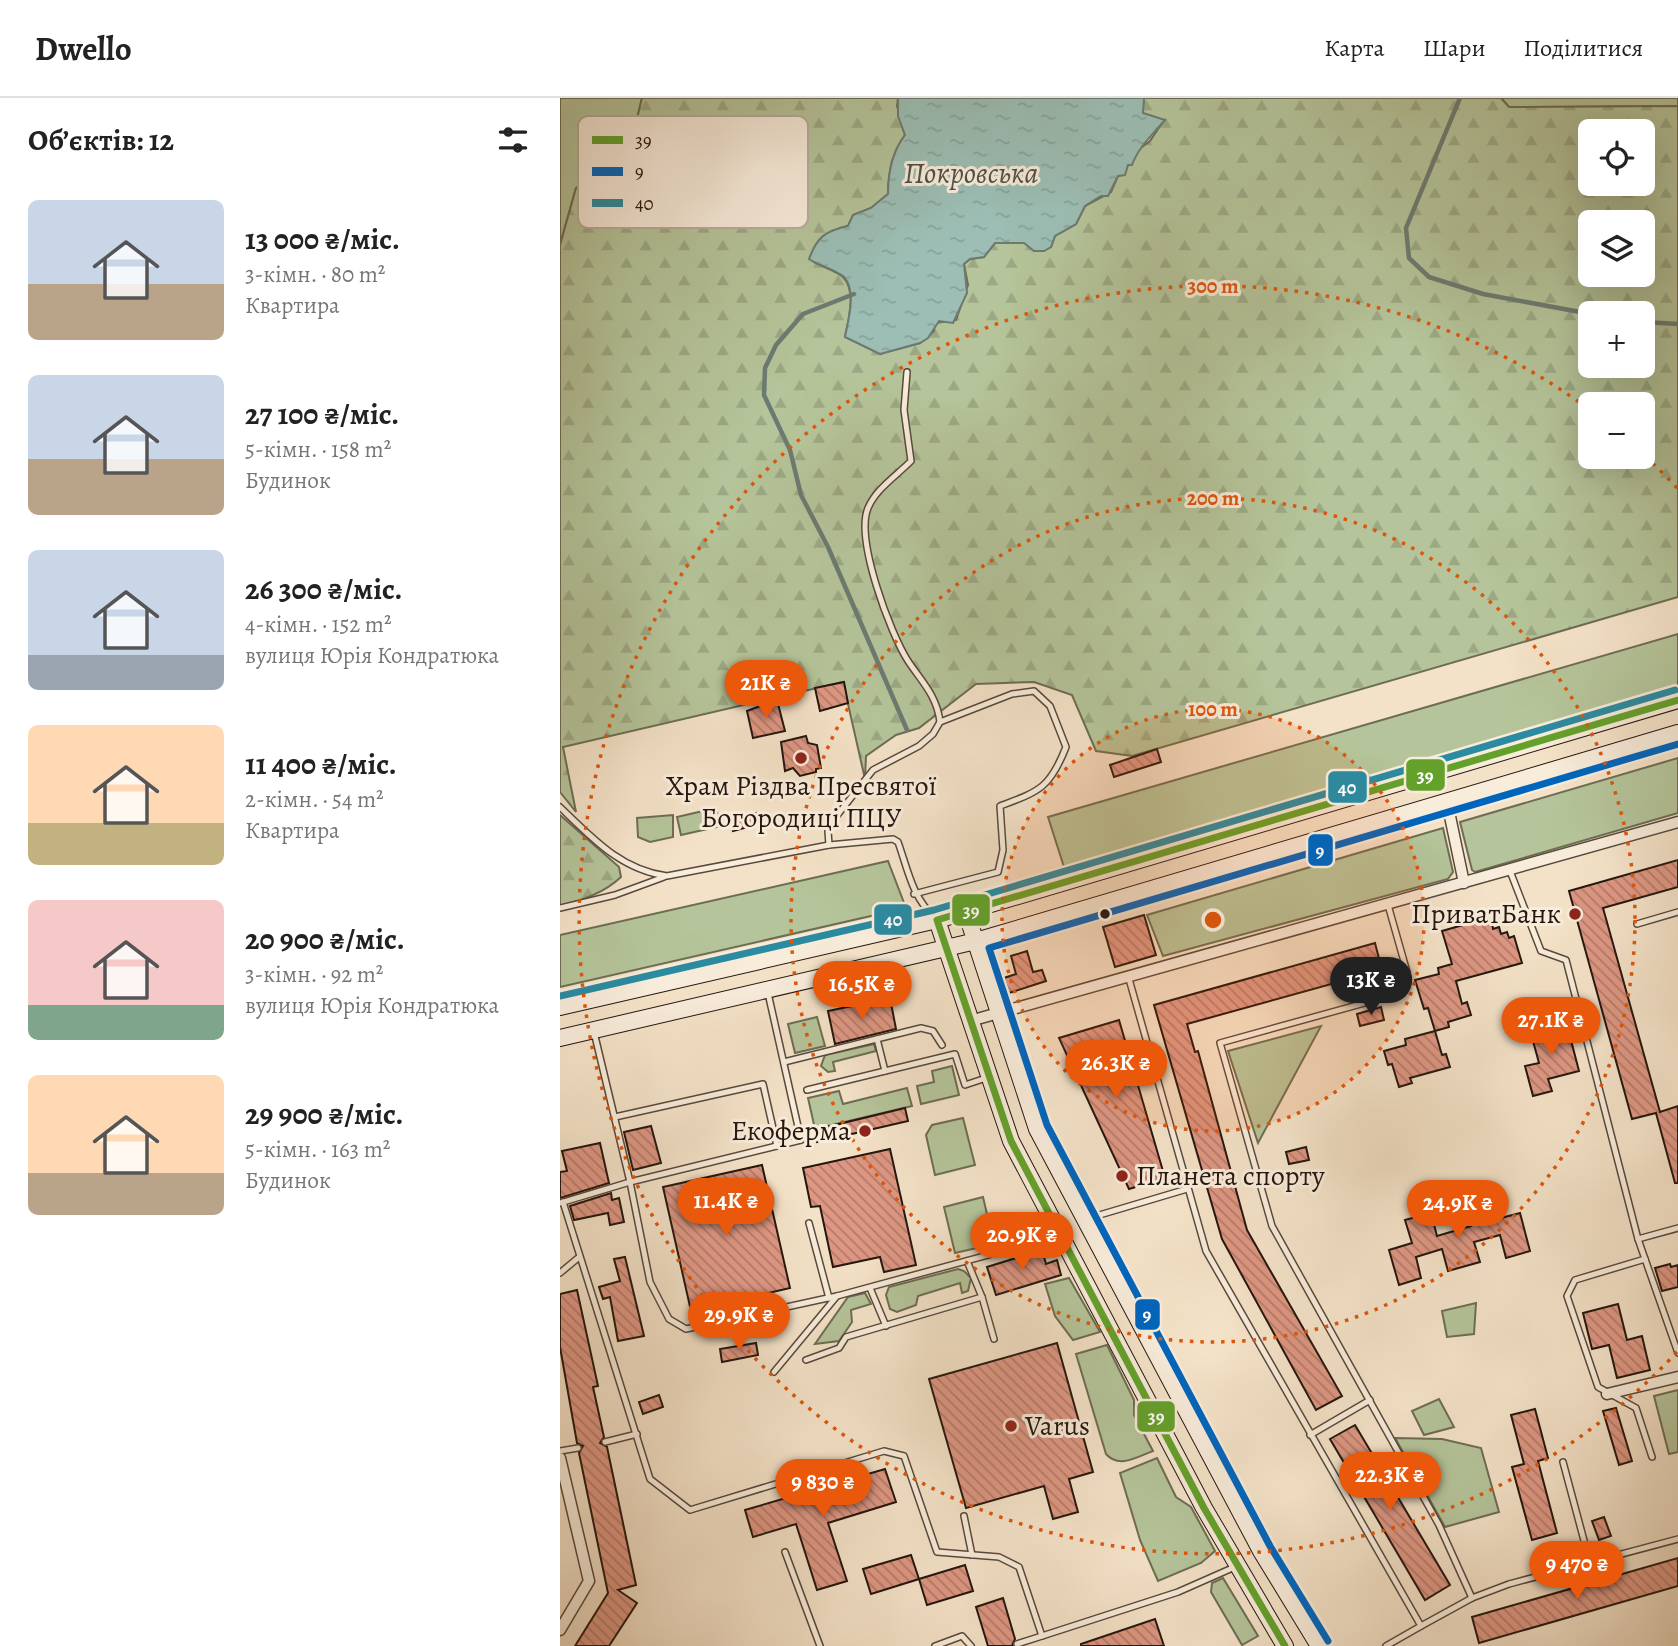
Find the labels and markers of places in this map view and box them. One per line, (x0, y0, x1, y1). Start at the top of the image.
pin: 21K ₴ (717, 660, 815, 720)
marker: Храм Різдва Пресвятої Богородиці ПЦУ (793, 750, 809, 766)
place label: Храм Різдва Пресвятої Богородиці ПЦУ (665, 767, 937, 837)
place label: ПриватБанк (1411, 895, 1561, 933)
marker: ПриватБанк (1567, 906, 1583, 922)
unlabelled marker (1098, 907, 1112, 921)
centre of rings (1201, 908, 1225, 932)
pin: 13K ₴ (1322, 958, 1420, 1017)
pin: 16.5K ₴ (797, 962, 927, 1021)
pin: 27.1K ₴ (1486, 998, 1616, 1057)
pin: 26.3K ₴ (1051, 1040, 1181, 1100)
place label: Екоферма (731, 1112, 851, 1150)
marker: Екоферма (857, 1123, 873, 1139)
place label: Планета спорту (1136, 1157, 1325, 1195)
marker: Планета спорту (1114, 1168, 1130, 1184)
pin: 11.4K ₴ (661, 1178, 791, 1238)
pin: 24.9K ₴ (1393, 1180, 1523, 1240)
pin: 20.9K ₴ (957, 1212, 1087, 1272)
pin: 29.9K ₴ (674, 1292, 804, 1352)
place label: Varus (1024, 1407, 1090, 1445)
marker: Varus (1003, 1418, 1019, 1434)
pin: 22.3K ₴ (1325, 1452, 1455, 1512)
pin: 9 830 ₴ (758, 1460, 888, 1519)
pin: 9 470 ₴ (1512, 1542, 1642, 1601)

